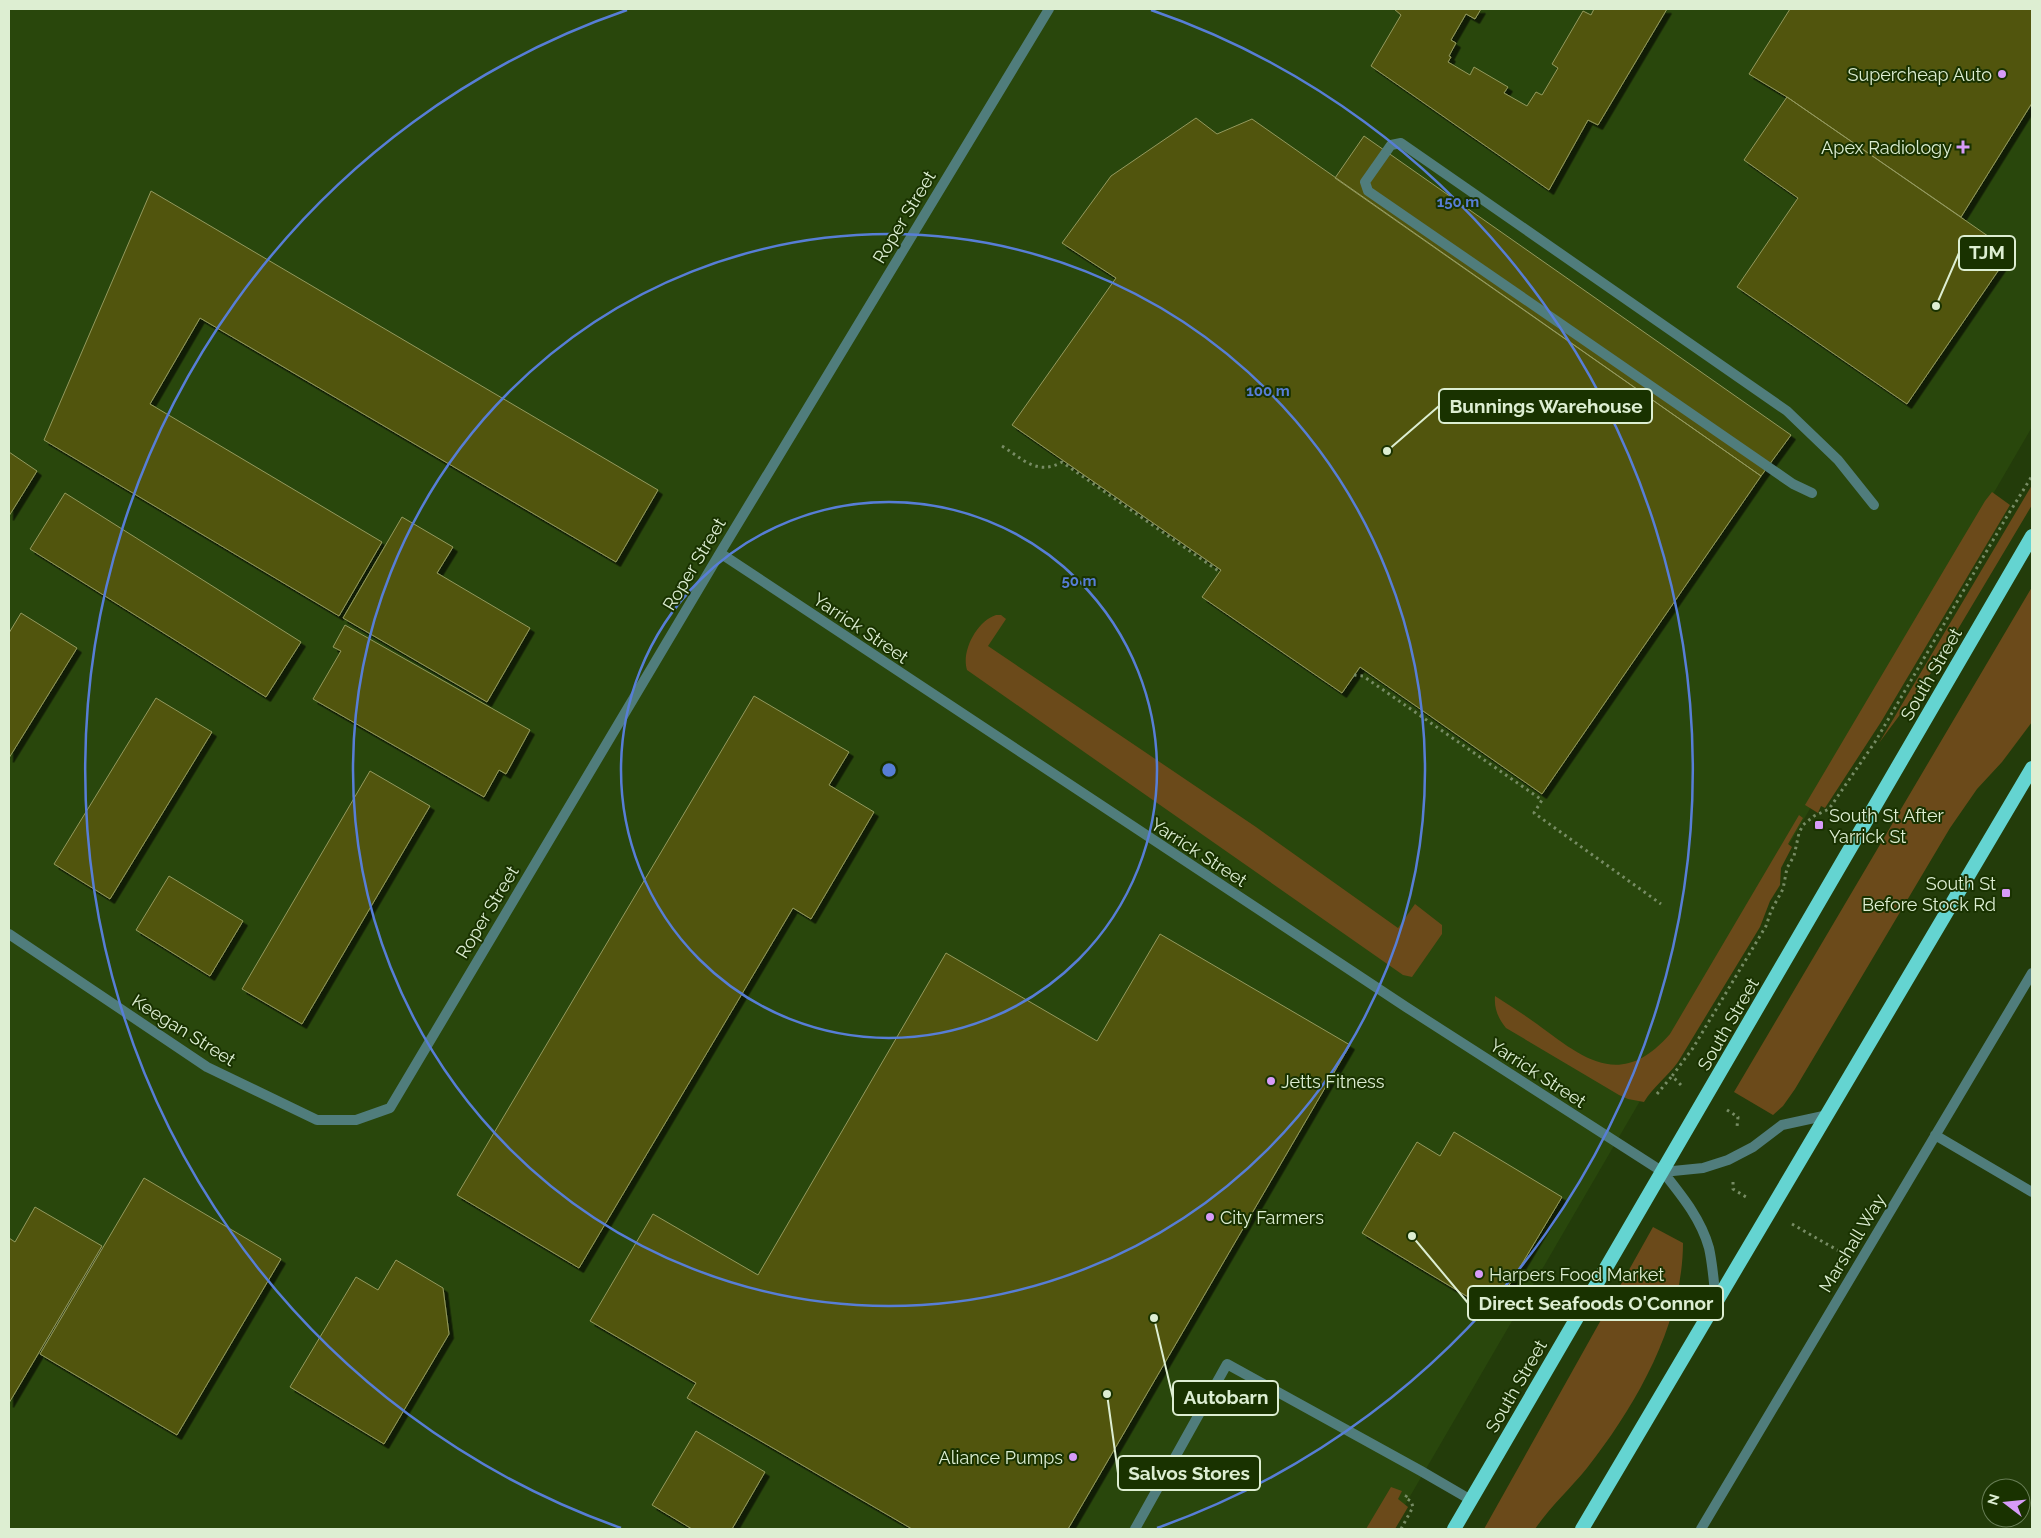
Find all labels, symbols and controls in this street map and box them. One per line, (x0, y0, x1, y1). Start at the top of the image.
place label: Supercheap Auto (1848, 64, 1992, 85)
marker: Supercheap Auto (1996, 68, 2008, 80)
place label: Apex Radiology (1821, 137, 1952, 158)
marker: Apex Radiology (1956, 140, 1970, 154)
street label: Roper Street (868, 167, 940, 267)
text: 150 m (1437, 193, 1479, 211)
callout: TJM (1959, 236, 2015, 270)
text: TJM (1969, 241, 2005, 263)
text: 100 m (1246, 382, 1290, 400)
callout: Bunnings Warehouse (1439, 389, 1652, 423)
text: Bunnings Warehouse (1449, 395, 1643, 417)
street label: Roper Street (658, 514, 730, 614)
text: 50 m (1061, 572, 1097, 590)
street label: Yarrick Street (809, 588, 913, 668)
street label: South Street (1896, 624, 1966, 724)
centre of rings (880, 761, 898, 779)
place label: South St After Yarrick St (1829, 805, 1945, 847)
street label: Yarrick Street (1147, 813, 1251, 891)
marker: South St After Yarrick St (1813, 819, 1825, 831)
street label: Roper Street (451, 862, 523, 962)
place label: South St Before Stock Rd (1862, 873, 1996, 915)
marker: South St Before Stock Rd (2000, 887, 2012, 899)
street label: South Street (1693, 974, 1763, 1074)
street label: Keegan Street (128, 990, 240, 1070)
street label: Yarrick Street (1486, 1034, 1590, 1112)
place label: Jetts Fitness (1281, 1071, 1385, 1092)
marker: Jetts Fitness (1265, 1075, 1277, 1087)
street label: Marshall Way (1814, 1190, 1890, 1296)
place label: City Farmers (1220, 1207, 1324, 1228)
marker: City Farmers (1204, 1211, 1216, 1223)
place label: Harpers Food Market (1489, 1264, 1664, 1285)
marker: Harpers Food Market (1473, 1268, 1485, 1280)
callout: Direct Seafoods O'Connor (1468, 1286, 1723, 1320)
text: Direct Seafoods O'Connor (1479, 1292, 1714, 1314)
street label: South Street (1481, 1336, 1551, 1436)
callout: Autobarn (1173, 1381, 1278, 1415)
text: Autobarn (1184, 1386, 1268, 1408)
place label: Aliance Pumps (939, 1447, 1063, 1468)
marker: Aliance Pumps (1067, 1451, 1079, 1463)
callout: Salvos Stores (1118, 1456, 1260, 1490)
text: Salvos Stores (1128, 1462, 1250, 1484)
north arrow (1981, 1478, 2031, 1528)
text: N (1984, 1492, 2003, 1507)

